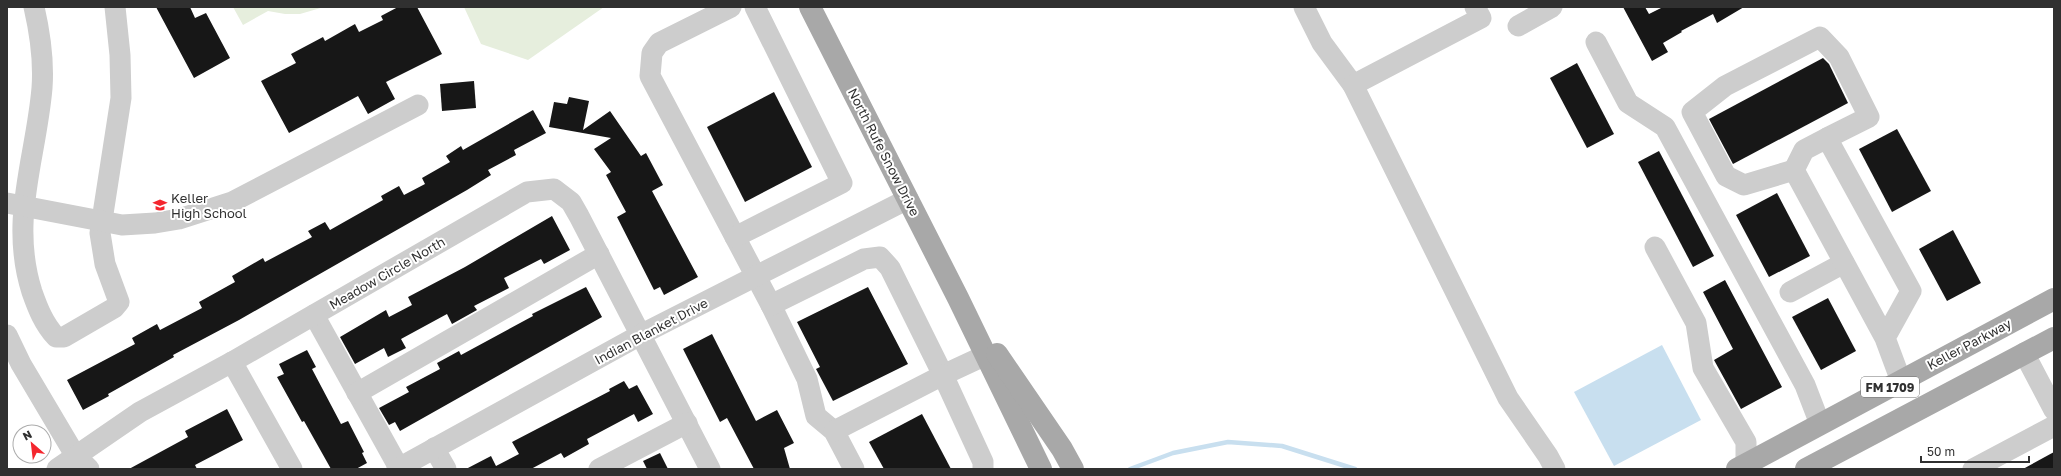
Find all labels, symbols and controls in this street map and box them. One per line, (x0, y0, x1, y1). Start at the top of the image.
street label: North Rufe Snow Drive (845, 85, 923, 219)
place label: Keller High School (171, 190, 247, 221)
school or university icon: Keller High School (152, 197, 168, 213)
street label: Meadow Circle North (326, 233, 448, 313)
street label: Indian Blanket Drive (592, 294, 710, 368)
street label: Keller Parkway (1924, 315, 2015, 373)
road number: FM 1709 (1861, 377, 1919, 397)
north arrow (12, 424, 52, 464)
text: N (20, 427, 34, 442)
scale bar (1921, 438, 2029, 464)
text: 50 m (1927, 444, 1955, 459)

